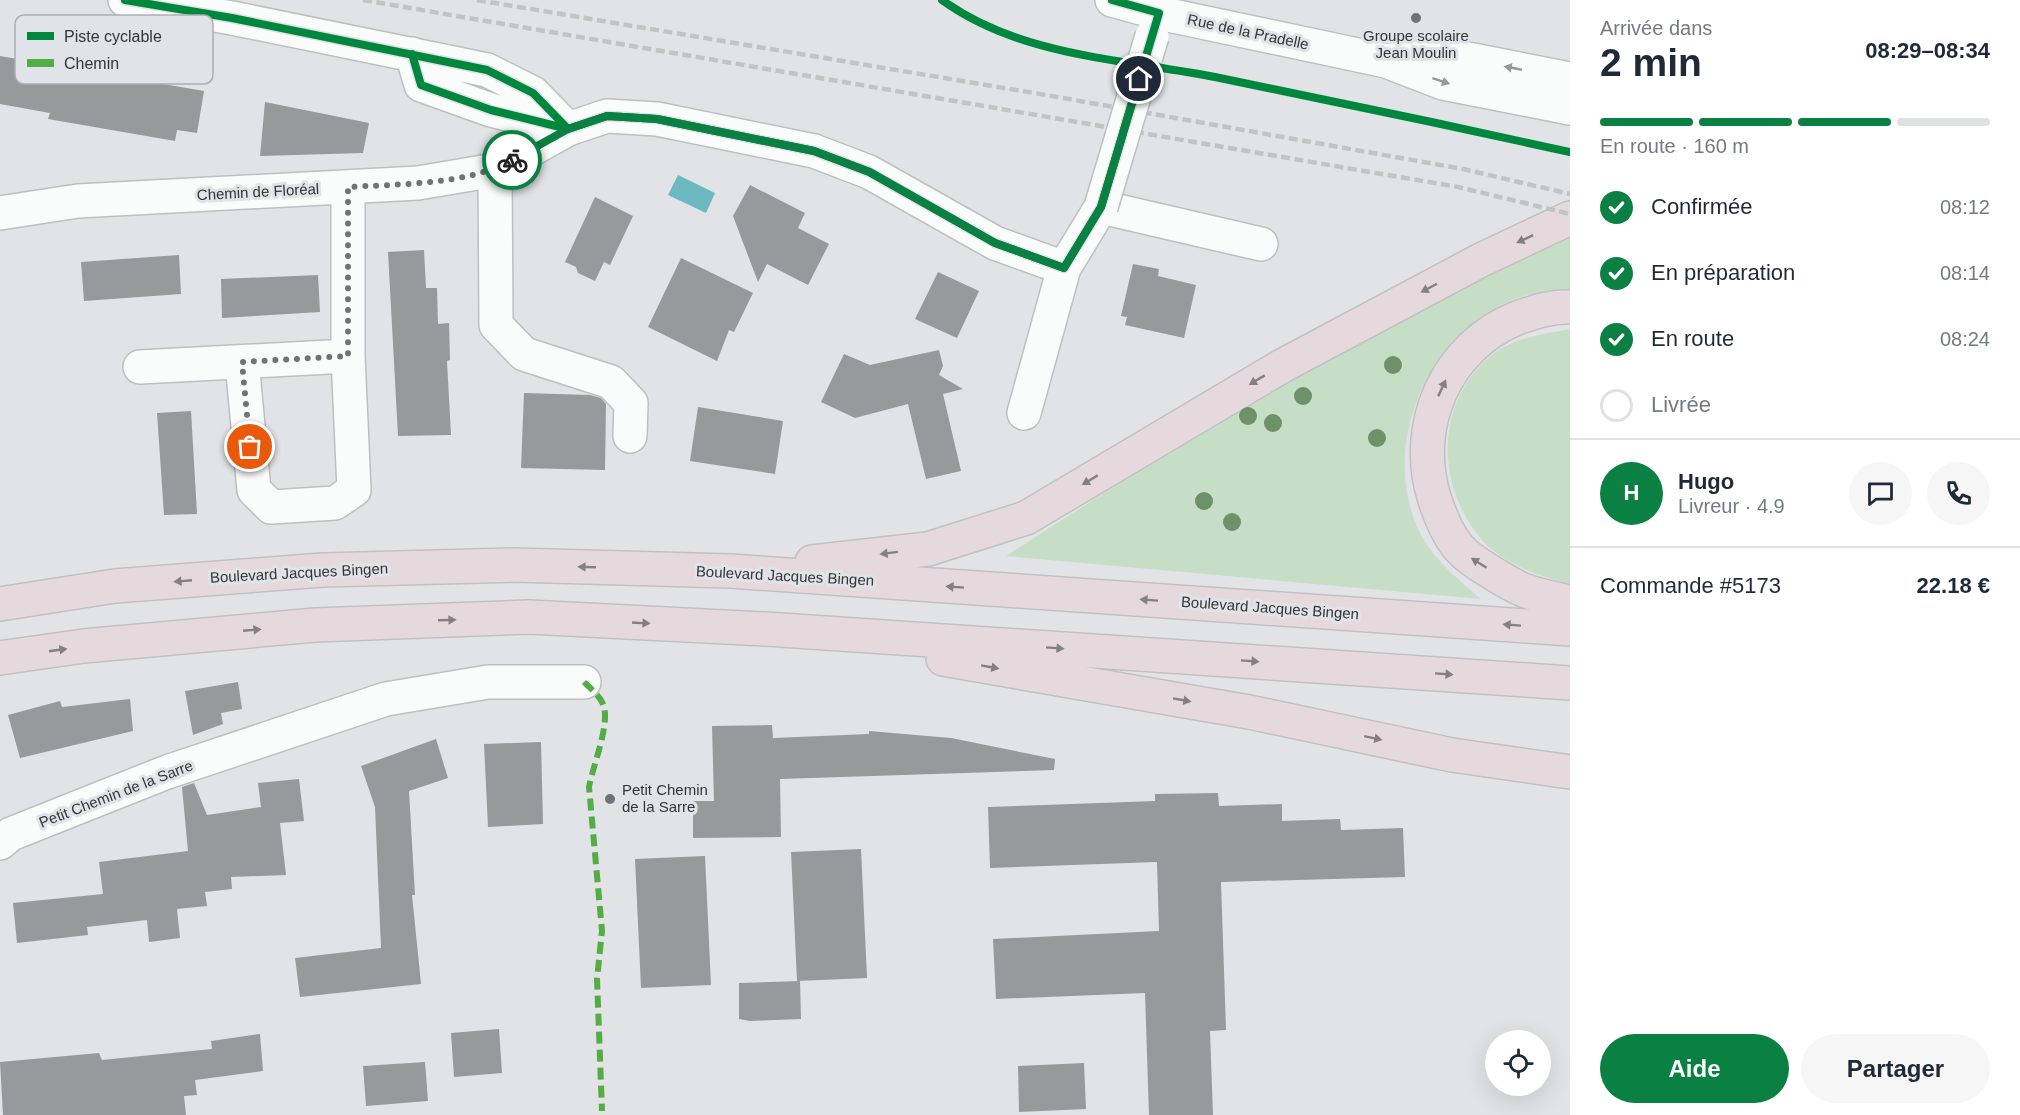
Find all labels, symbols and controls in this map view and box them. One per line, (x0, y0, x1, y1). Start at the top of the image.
street label: Rue de la Pradelle (1186, 10, 1310, 53)
marker: Groupe scolaire Jean Moulin (1409, 11, 1423, 25)
legend (15, 15, 213, 84)
text: Arrivée dans (1600, 17, 1712, 39)
place label: Groupe scolaire Jean Moulin (1363, 27, 1469, 61)
text: Piste cyclable (64, 28, 162, 45)
text: 08:29–08:34 (1865, 38, 1990, 63)
text: 2 min (1600, 41, 1702, 84)
pin (1113, 53, 1164, 104)
text: Chemin (64, 55, 119, 72)
icon: home (1122, 62, 1155, 95)
one-way arrow (1503, 63, 1522, 72)
one-way arrow (1432, 77, 1450, 87)
courier (482, 130, 542, 190)
text: En route · 160 m (1600, 135, 1749, 157)
icon: bike (496, 144, 529, 177)
street label: Chemin de Floréal (196, 180, 320, 203)
icon: check (1600, 191, 1633, 224)
text: Confirmée (1651, 194, 1752, 219)
text: 08:12 (1940, 196, 1990, 218)
one-way arrow (1516, 234, 1534, 244)
icon: check (1600, 257, 1633, 290)
text: En préparation (1651, 260, 1795, 285)
text: 08:14 (1940, 262, 1990, 284)
one-way arrow (1420, 282, 1438, 292)
icon: check (1600, 323, 1633, 356)
text: En route (1651, 326, 1734, 351)
text: 08:24 (1940, 328, 1990, 350)
one-way arrow (1249, 375, 1265, 386)
one-way arrow (1438, 379, 1447, 396)
text: Livrée (1651, 392, 1711, 417)
pin (224, 421, 275, 472)
icon: bag (233, 430, 266, 463)
button: chat (1849, 462, 1912, 525)
button: phone (1927, 462, 1990, 525)
text: Hugo (1678, 469, 1734, 494)
one-way arrow (1081, 475, 1098, 485)
text: H (1624, 480, 1639, 505)
text: Livreur · 4.9 (1678, 495, 1785, 517)
one-way arrow (880, 548, 899, 558)
one-way arrow (1471, 557, 1487, 568)
street label: Boulevard Jacques Bingen (209, 559, 389, 586)
one-way arrow (578, 562, 597, 572)
street label: Boulevard Jacques Bingen (695, 562, 875, 589)
text: Commande #5173 (1600, 573, 1781, 598)
text: 22.18 € (1917, 573, 1990, 598)
one-way arrow (173, 576, 192, 585)
one-way arrow (945, 582, 964, 591)
street label: Boulevard Jacques Bingen (1180, 593, 1360, 622)
one-way arrow (1140, 595, 1159, 605)
one-way arrow (437, 616, 456, 625)
one-way arrow (632, 618, 651, 627)
one-way arrow (1502, 620, 1521, 629)
one-way arrow (242, 625, 261, 635)
one-way arrow (1046, 643, 1065, 653)
one-way arrow (49, 645, 68, 654)
one-way arrow (1240, 657, 1259, 666)
one-way arrow (980, 663, 999, 672)
one-way arrow (1435, 670, 1454, 679)
one-way arrow (1172, 696, 1191, 705)
one-way arrow (1364, 734, 1383, 743)
street label: Petit Chemin de la Sarre (36, 756, 195, 831)
place label: Petit Chemin de la Sarre (622, 781, 708, 815)
marker: Petit Chemin de la Sarre (603, 792, 617, 806)
map controls (1485, 1030, 1551, 1096)
button: locate (1485, 1030, 1551, 1096)
button: Aide (1600, 1034, 1789, 1103)
button: Partager (1801, 1034, 1990, 1103)

